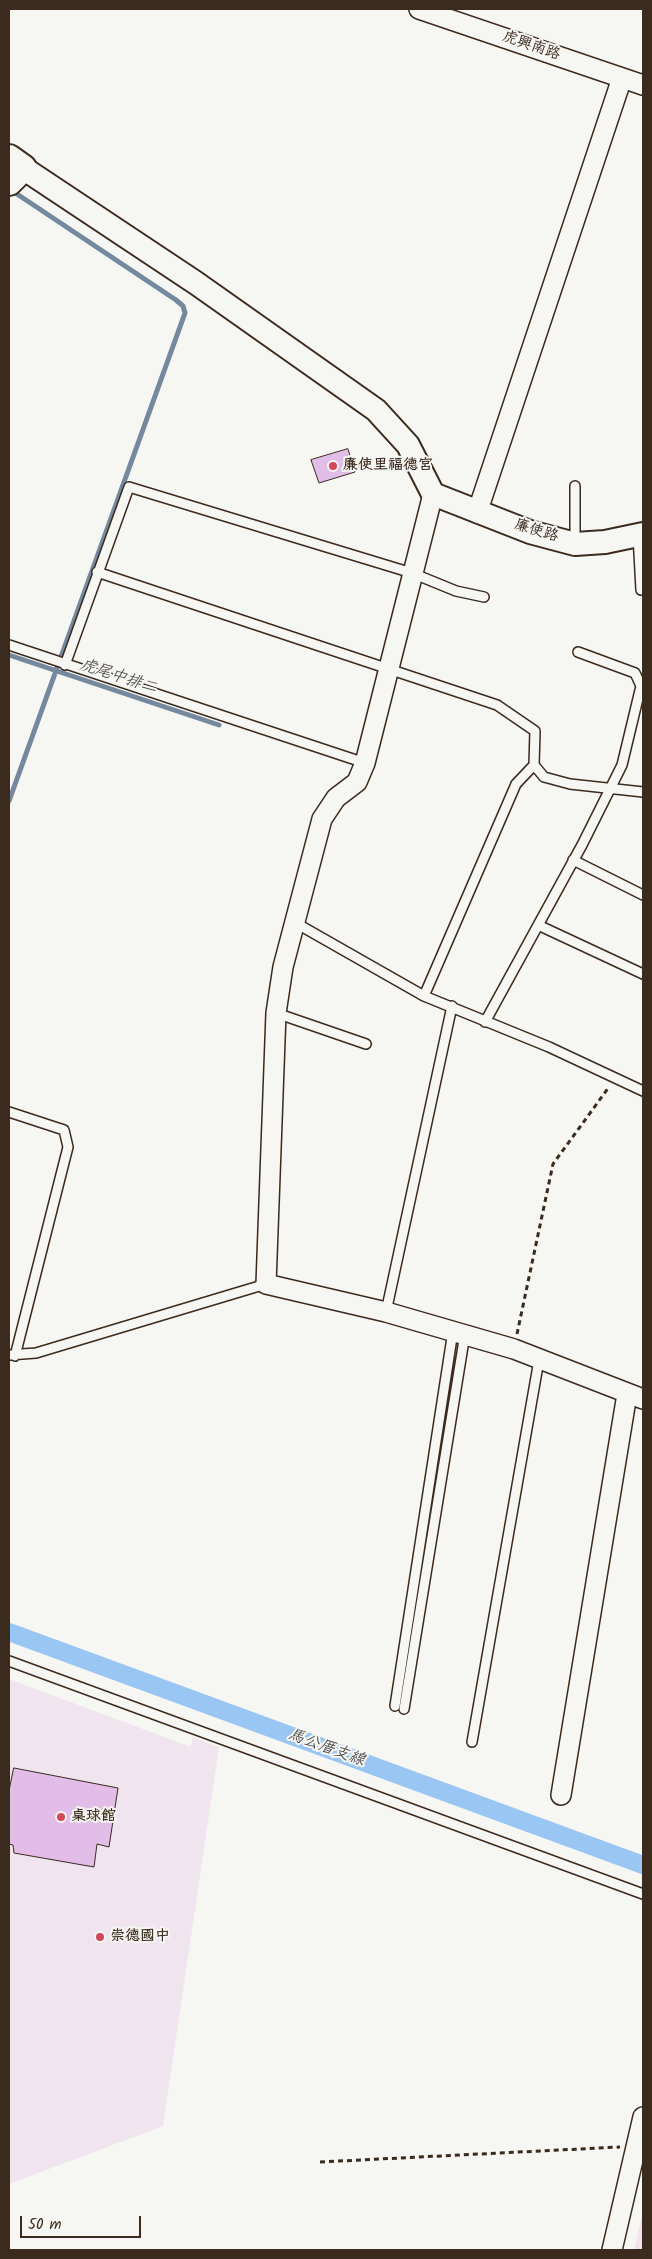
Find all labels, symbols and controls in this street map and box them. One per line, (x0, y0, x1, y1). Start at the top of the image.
street label: 虎興南路 (500, 29, 562, 65)
place label: 廉使里福德宮 (343, 457, 433, 475)
marker: 廉使里福德宮 (327, 460, 339, 472)
street label: 廉使路 (512, 517, 560, 547)
water label: 虎尾中排二 (77, 657, 159, 699)
water label: 馬公厝支線 (285, 1726, 367, 1772)
place label: 桌球館 (71, 1808, 116, 1826)
marker: 桌球館 (55, 1811, 67, 1823)
place label: 崇德國中 (110, 1928, 170, 1946)
marker: 崇德國中 (94, 1931, 106, 1943)
scale bar (22, 2206, 144, 2238)
text: 50 m (28, 2213, 62, 2237)

